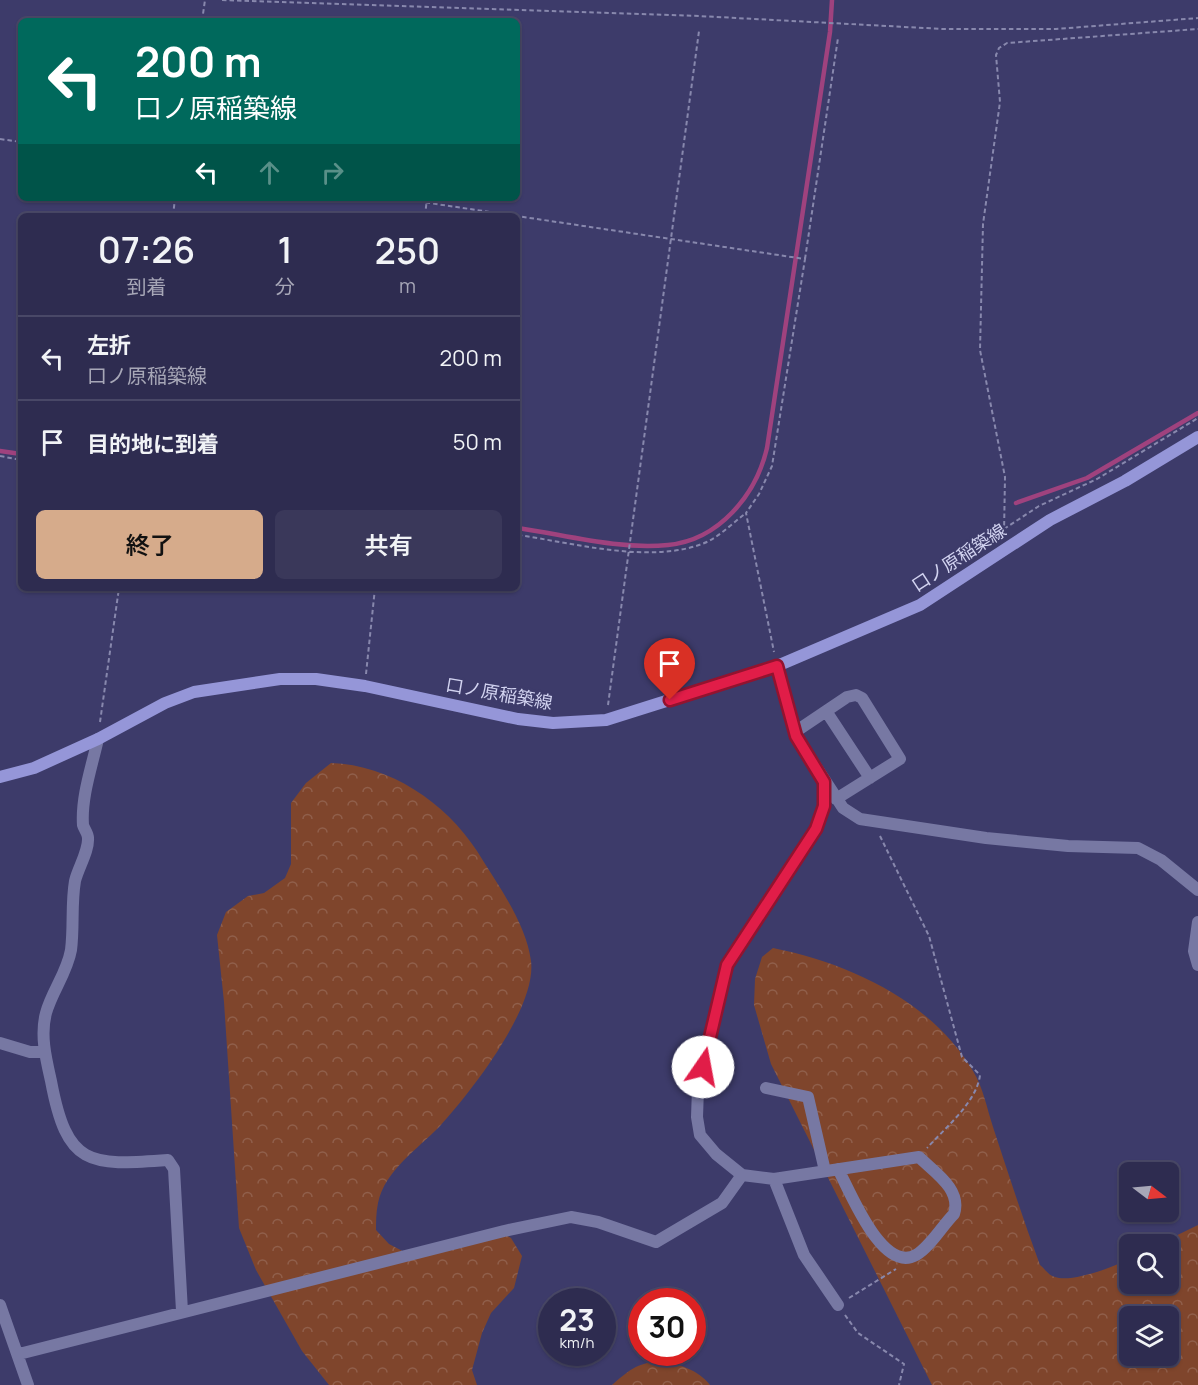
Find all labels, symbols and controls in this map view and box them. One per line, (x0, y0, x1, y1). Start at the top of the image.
text: 200 m (135, 32, 261, 90)
icon: left (36, 42, 114, 120)
text: 口ノ原稲築線 (135, 89, 297, 126)
icon: left (190, 156, 223, 189)
icon: ahead (253, 156, 286, 189)
icon: right (316, 156, 349, 189)
text: 07:26 (98, 225, 195, 274)
text: 1 (277, 225, 293, 274)
text: 250 (375, 226, 440, 275)
text: m (399, 272, 416, 299)
text: 到着 (126, 273, 166, 300)
text: 分 (275, 273, 295, 300)
text: 左折 (87, 330, 131, 360)
icon: left (36, 342, 69, 375)
text: 200 m (440, 343, 502, 373)
text: 口ノ原稲築線 (87, 362, 207, 389)
icon: arrive (36, 426, 69, 459)
text: 50 m (453, 427, 502, 457)
text: 目的地に到着 (87, 429, 219, 459)
button: 終了 (36, 510, 263, 579)
button: 共有 (275, 510, 502, 579)
street label: 口ノ原稲築線 (907, 518, 1010, 597)
pin (644, 638, 695, 700)
icon: arrive (653, 647, 686, 680)
street label: 口ノ原稲築線 (444, 672, 554, 714)
position arrow (671, 1035, 735, 1099)
north arrow (1119, 1162, 1179, 1222)
map controls (1119, 1162, 1179, 1366)
button: search (1119, 1234, 1179, 1294)
speed limit sign: 30 (628, 1288, 706, 1366)
text: 23 (559, 1299, 595, 1340)
button: layers (1119, 1306, 1179, 1366)
text: km/h (560, 1332, 594, 1353)

